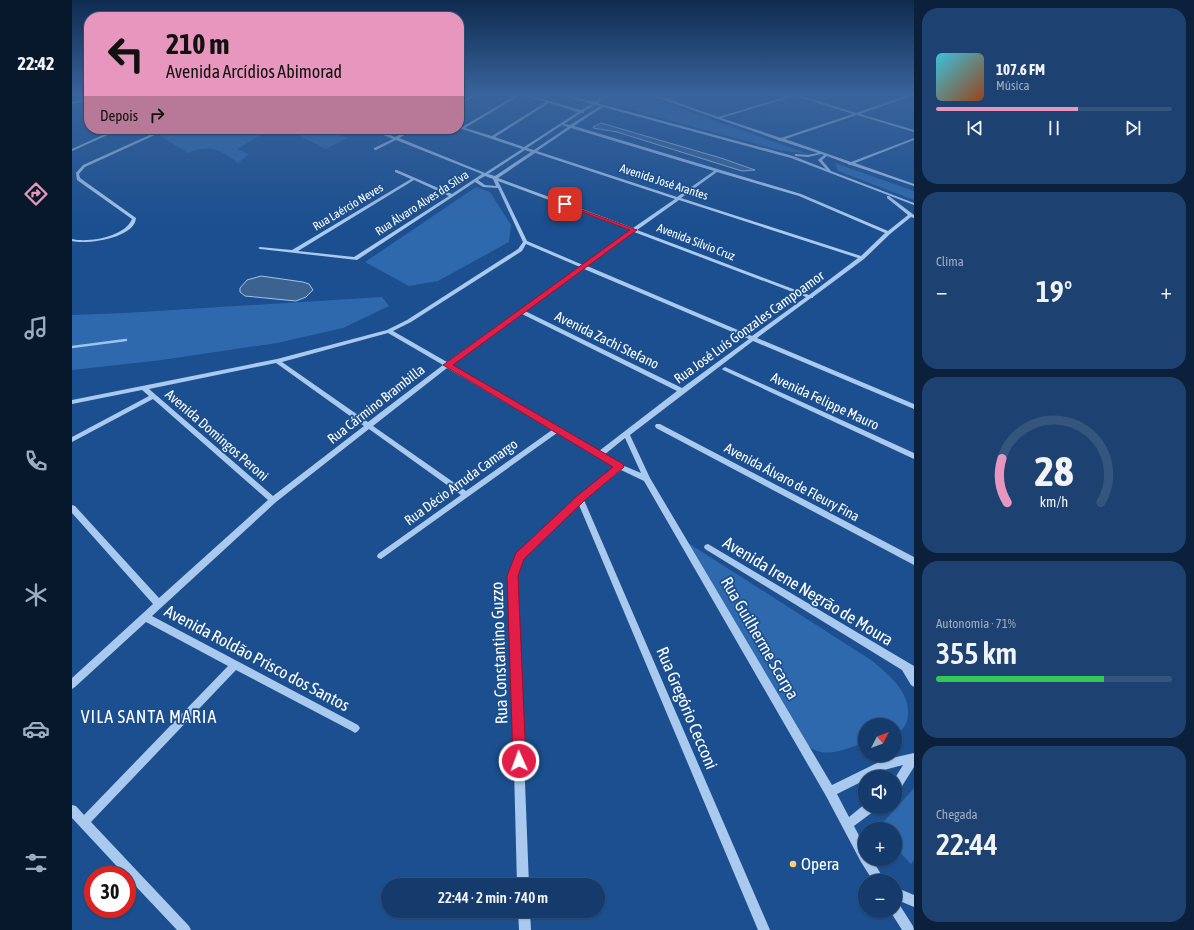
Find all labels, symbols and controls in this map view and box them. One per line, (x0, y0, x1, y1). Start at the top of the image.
icon: left (100, 28, 152, 80)
text: 210 m (166, 28, 229, 60)
text: 22:42 (17, 53, 55, 74)
text: Avenida Arcídios Abimorad (166, 61, 342, 82)
text: 107.6 FM (996, 61, 1045, 78)
text: Música (996, 78, 1029, 93)
icon: right (146, 104, 168, 126)
text: Depois (100, 107, 138, 124)
icon: previous (964, 117, 986, 139)
icon: pause (1043, 117, 1065, 139)
icon: next (1122, 117, 1144, 139)
street label: Avenida José Arantes (618, 161, 710, 203)
street label: Rua Álvaro Alves da Silva (373, 168, 471, 238)
icon: directions (22, 180, 50, 208)
street label: Rua Laércio Neves (310, 180, 386, 234)
pin (548, 187, 582, 221)
icon: arrive (554, 193, 576, 215)
street label: Avenida Silvio Cruz (655, 221, 738, 264)
text: Clima (936, 254, 964, 269)
street label: Rua José Luís Gonzales Campoamor (671, 267, 828, 387)
text: 19° (1036, 274, 1072, 308)
text: − (936, 278, 947, 304)
text: + (1161, 278, 1172, 304)
street label: Avenida Zachi Stefano (552, 308, 662, 372)
icon: music (22, 314, 50, 342)
street label: Rua Cármino Brambilla (324, 361, 428, 447)
street label: Avenida Felippe Mauro (768, 369, 882, 433)
street label: Avenida Domingos Peroni (162, 386, 272, 484)
street label: Rua Décio Arruda Camargo (401, 436, 521, 528)
street label: Avenida Álvaro de Fleury Fina (722, 440, 862, 524)
icon: phone (22, 447, 50, 475)
text: 28 (1034, 447, 1074, 495)
text: km/h (1040, 494, 1068, 510)
street label: Avenida Irene Negrão de Moura (719, 532, 897, 650)
street label: Rua Guilherme Scarpa (717, 573, 803, 703)
icon: climate (22, 581, 50, 609)
street label: Rua Constantino Guzzo (487, 581, 511, 725)
street label: Avenida Roldão Prisco dos Santos (161, 601, 353, 715)
text: Autonomia · 71% (936, 616, 1016, 631)
text: 355 km (936, 636, 1017, 670)
street label: Rua Gregório Cecconi (652, 644, 722, 772)
district label: VILA SANTA MARIA (81, 706, 217, 727)
icon: car (22, 715, 50, 743)
north arrow (858, 718, 902, 762)
map controls (858, 718, 902, 918)
position arrow (498, 740, 540, 782)
button: sound (858, 770, 902, 814)
text: Chegada (936, 807, 978, 822)
button: + (858, 822, 902, 866)
text: 22:44 (936, 827, 998, 861)
icon: filters (22, 849, 50, 877)
place label: Opera (801, 854, 839, 874)
marker: Opera (788, 859, 798, 869)
speed limit sign: 30 (84, 866, 136, 918)
button: − (858, 874, 902, 918)
text: 22:44 · 2 min · 740 m (438, 889, 548, 906)

